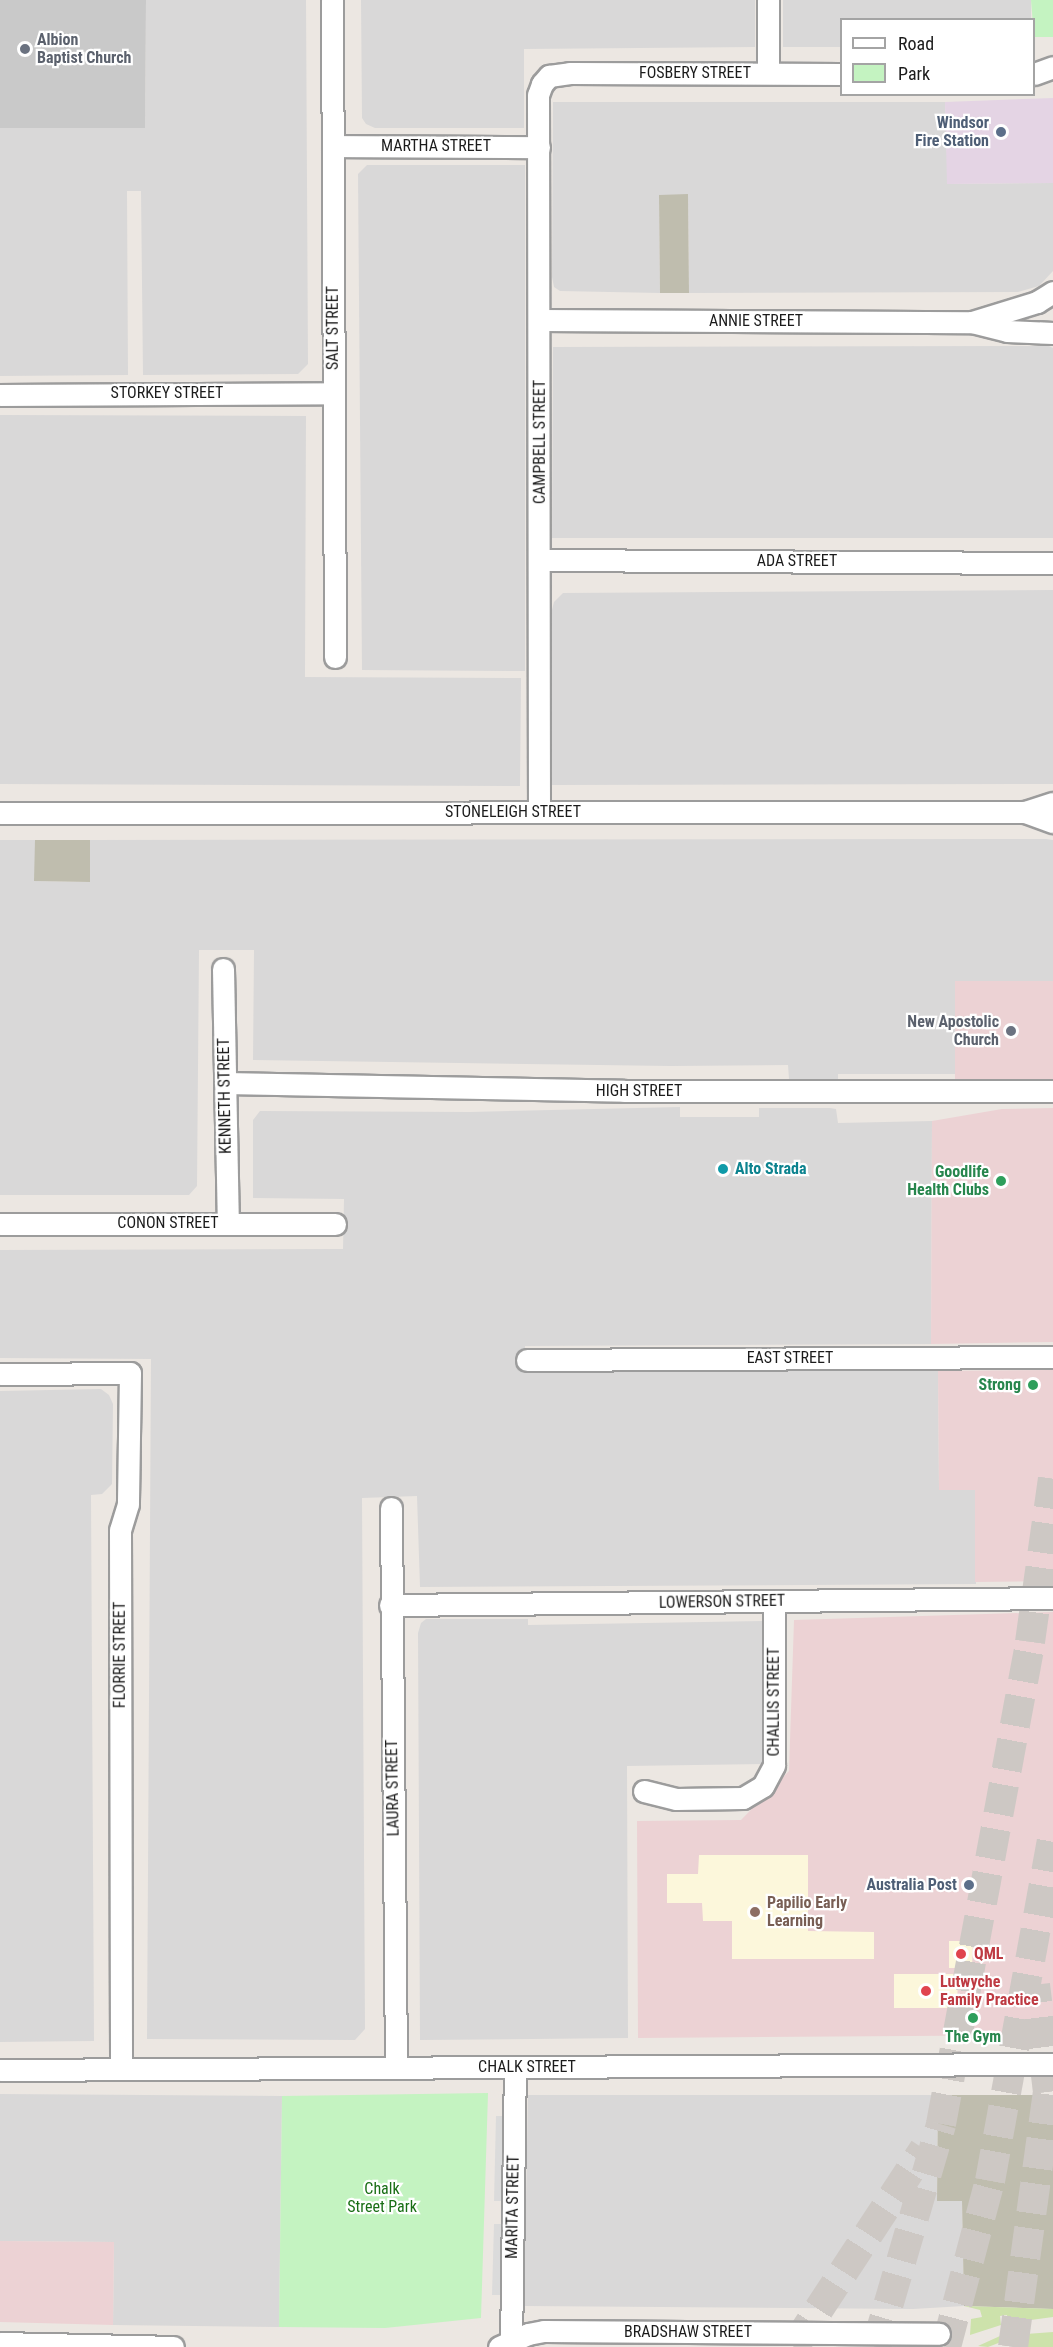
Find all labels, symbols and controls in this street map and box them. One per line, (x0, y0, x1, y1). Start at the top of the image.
legend (840, 18, 1035, 96)
place label: Albion Baptist Church (37, 30, 131, 68)
text: Road (898, 33, 934, 54)
marker: Albion Baptist Church (18, 42, 32, 56)
street label: FOSBERY STREET (639, 63, 751, 83)
text: Park (898, 63, 930, 84)
place label: Windsor Fire Station (915, 113, 989, 151)
marker: Windsor Fire Station (994, 125, 1008, 139)
street label: MARTHA STREET (381, 136, 491, 156)
street label: SALT STREET (323, 286, 343, 370)
street label: ANNIE STREET (709, 311, 803, 331)
street label: CAMPBELL STREET (530, 380, 550, 504)
street label: STORKEY STREET (111, 383, 223, 403)
street label: ADA STREET (757, 551, 837, 571)
street label: STONELEIGH STREET (445, 802, 581, 822)
place label: New Apostolic Church (907, 1012, 999, 1050)
marker: New Apostolic Church (1004, 1024, 1018, 1038)
street label: KENNETH STREET (214, 1038, 236, 1154)
street label: HIGH STREET (596, 1081, 682, 1101)
place label: Alto Strada (735, 1159, 807, 1179)
marker: Alto Strada (716, 1162, 730, 1176)
place label: Goodlife Health Clubs (907, 1162, 989, 1200)
marker: Goodlife Health Clubs (994, 1174, 1008, 1188)
street label: CONON STREET (117, 1213, 219, 1233)
street label: EAST STREET (747, 1348, 833, 1368)
place label: Strong (979, 1375, 1021, 1395)
marker: Strong (1026, 1378, 1040, 1392)
street label: LOWERSON STREET (659, 1591, 785, 1613)
street label: FLORRIE STREET (110, 1602, 130, 1708)
street label: CHALLIS STREET (764, 1647, 784, 1757)
street label: LAURA STREET (383, 1739, 403, 1837)
place label: Australia Post (866, 1875, 957, 1895)
marker: Australia Post (962, 1878, 976, 1892)
place label: Papilio Early Learning (767, 1893, 847, 1931)
marker: Papilio Early Learning (748, 1905, 762, 1919)
place label: QML (974, 1944, 1003, 1964)
marker: QML (952, 1945, 970, 1963)
place label: Lutwyche Family Practice (940, 1972, 1039, 2010)
marker: Lutwyche Family Practice (917, 1982, 935, 2000)
marker: The Gym (966, 2011, 980, 2025)
place label: The Gym (945, 2027, 1001, 2047)
street label: CHALK STREET (478, 2057, 576, 2077)
street label: MARITA STREET (502, 2155, 524, 2259)
park label: Chalk Street Park (347, 2179, 417, 2217)
street label: BRADSHAW STREET (624, 2322, 752, 2342)

